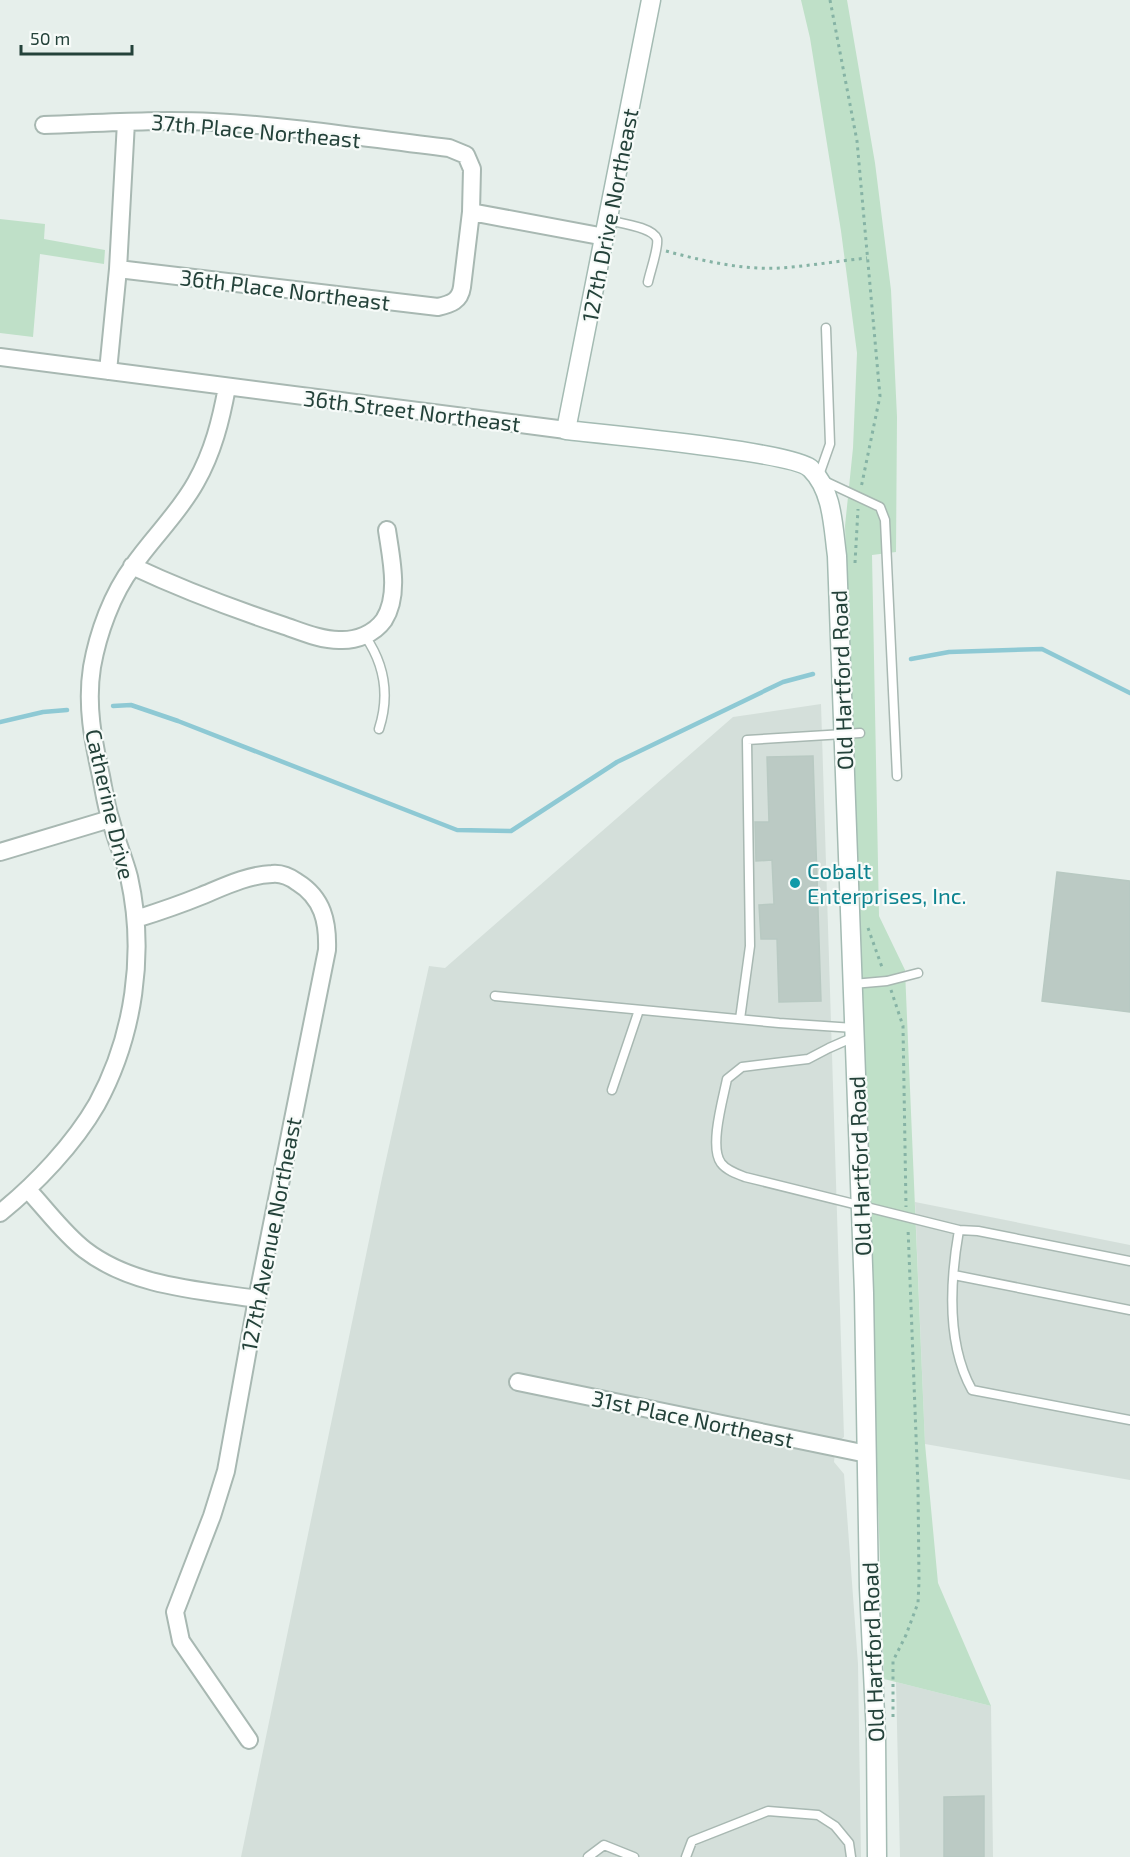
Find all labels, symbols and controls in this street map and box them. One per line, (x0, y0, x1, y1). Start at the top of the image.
scale bar (21, 18, 132, 56)
text: 50 m (30, 27, 70, 49)
street label: 127th Drive Northeast (576, 106, 642, 324)
street label: 37th Place Northeast (150, 108, 362, 152)
street label: 36th Place Northeast (179, 263, 391, 315)
street label: 36th Street Northeast (302, 384, 522, 436)
street label: Old Hartford Road (825, 590, 857, 770)
street label: Catherine Drive (81, 726, 141, 882)
place label: Cobalt Enterprises, Inc. (807, 857, 967, 908)
marker: Cobalt Enterprises, Inc. (788, 876, 802, 890)
street label: Old Hartford Road (843, 1076, 875, 1256)
street label: 127th Avenue Northeast (235, 1115, 305, 1353)
street label: 31st Place Northeast (590, 1384, 796, 1452)
street label: Old Hartford Road (856, 1562, 888, 1742)

